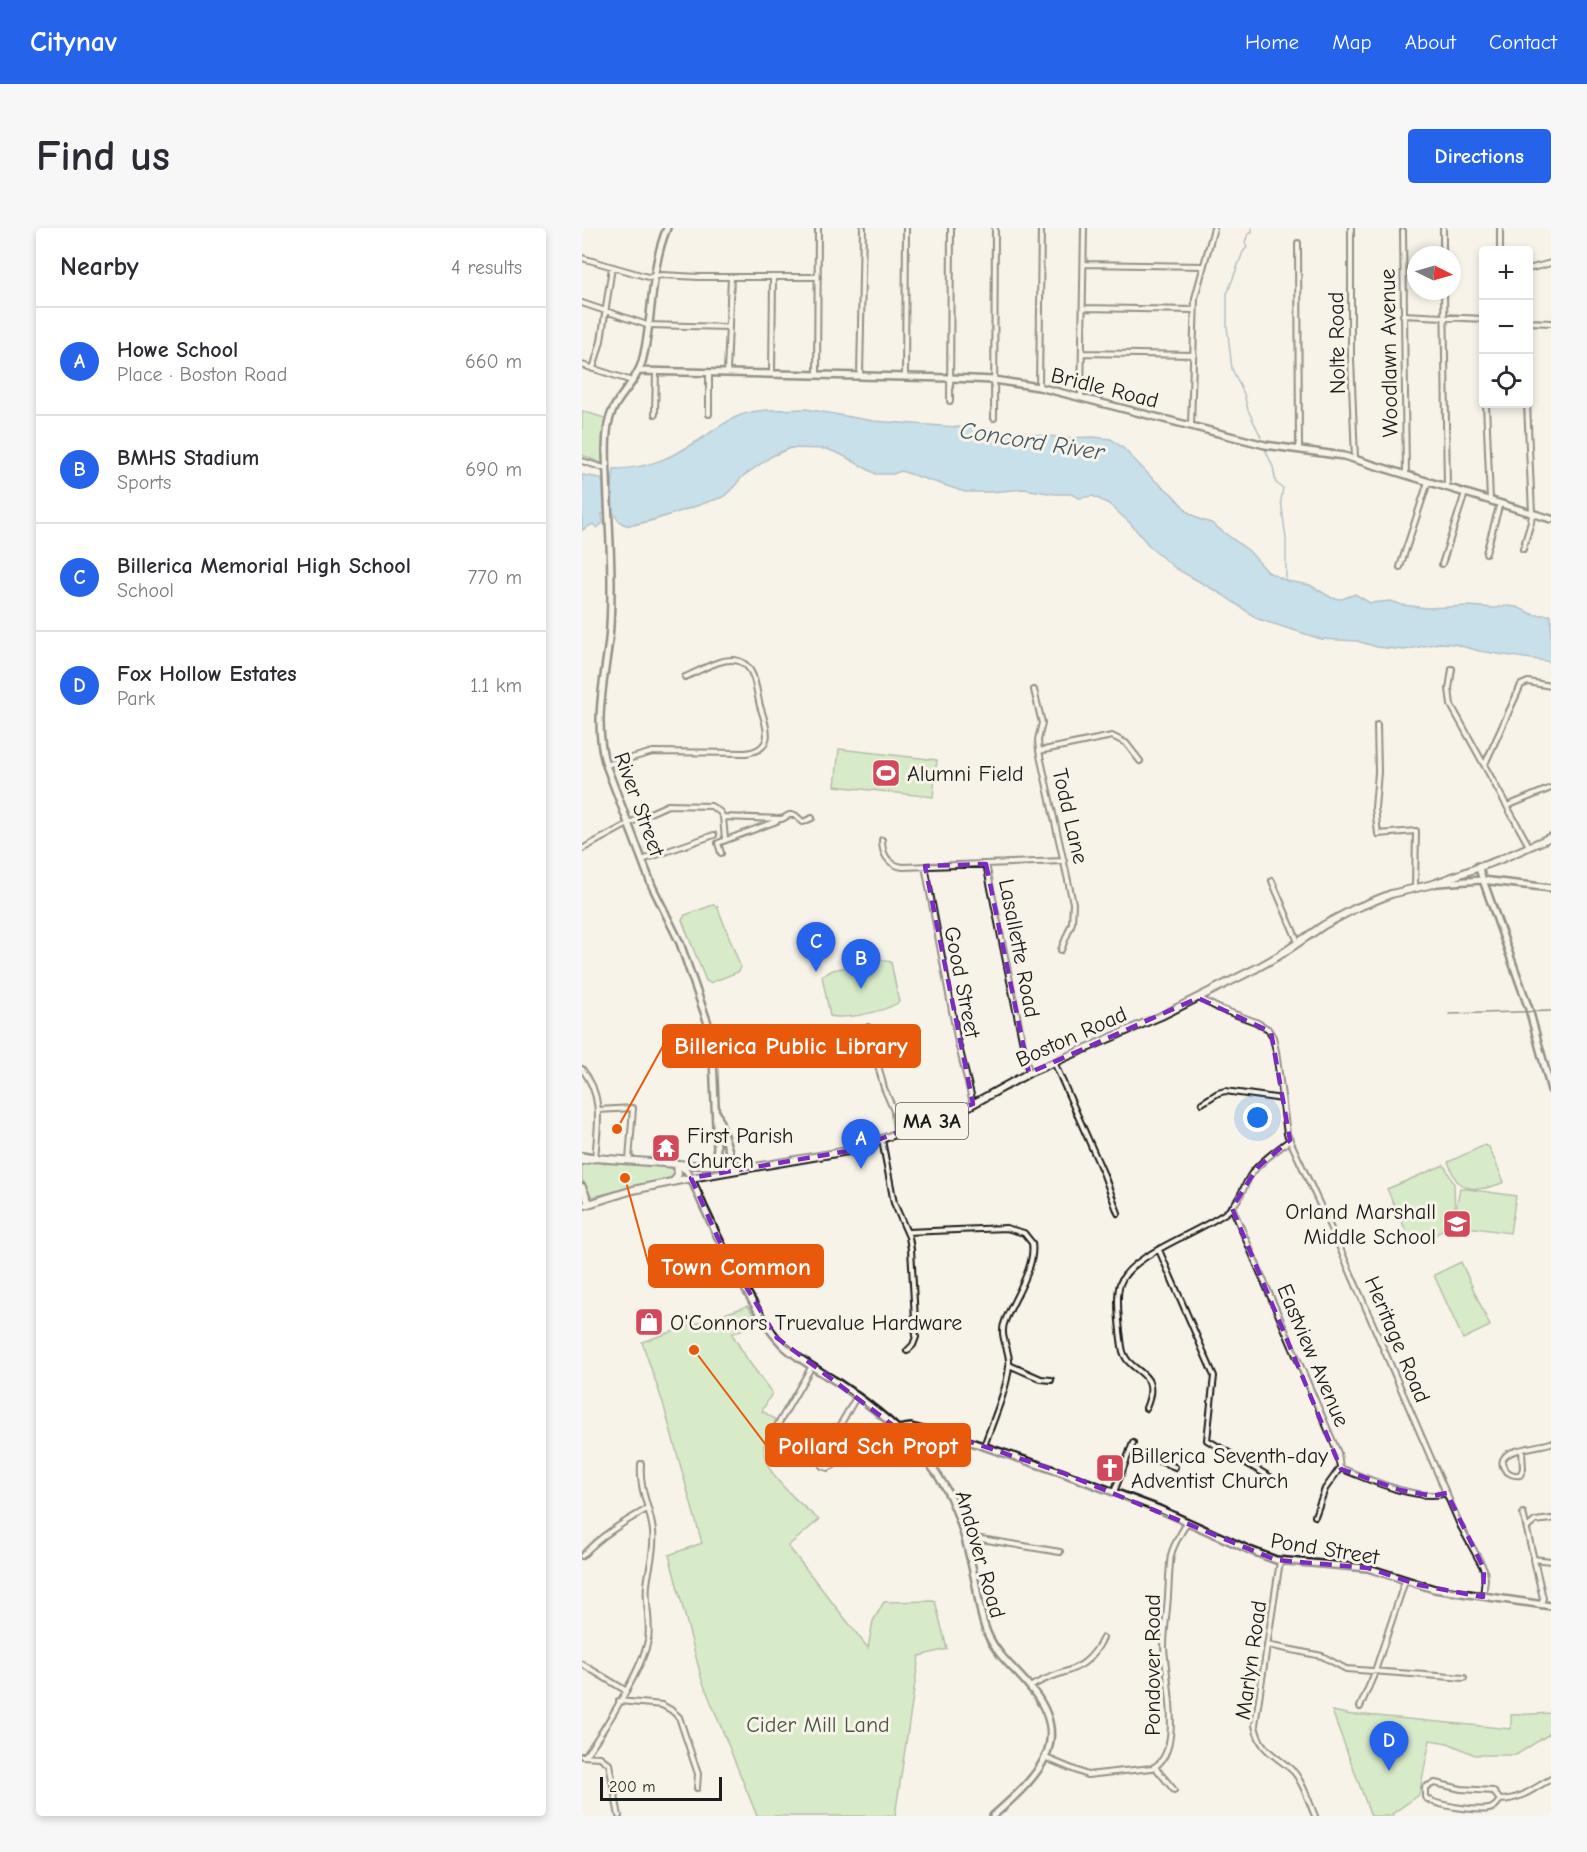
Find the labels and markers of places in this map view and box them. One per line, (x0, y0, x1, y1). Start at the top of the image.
sports icon: Alumni Field (870, 757, 902, 789)
place label: Alumni Field (907, 761, 1024, 787)
pin: C (796, 922, 836, 972)
pin: B (842, 940, 880, 989)
callout: Billerica Public Library (663, 1025, 920, 1067)
pin: A (842, 1120, 880, 1169)
place label: First Parish Church (687, 1123, 794, 1174)
temple icon: First Parish Church (650, 1132, 682, 1164)
place label: Orland Marshall Middle School (1285, 1199, 1436, 1250)
school or university icon: Orland Marshall Middle School (1441, 1208, 1473, 1240)
callout: Town Common (649, 1245, 823, 1287)
shop icon: O'Connors Truevalue Hardware (633, 1306, 665, 1338)
place label: O'Connors Truevalue Hardware (670, 1310, 962, 1336)
callout: Pollard Sch Propt (766, 1424, 970, 1466)
place label: Billerica Seventh-day Adventist Church (1131, 1443, 1328, 1494)
church icon: Billerica Seventh-day Adventist Church (1094, 1452, 1126, 1484)
pin: D (1370, 1722, 1408, 1771)

